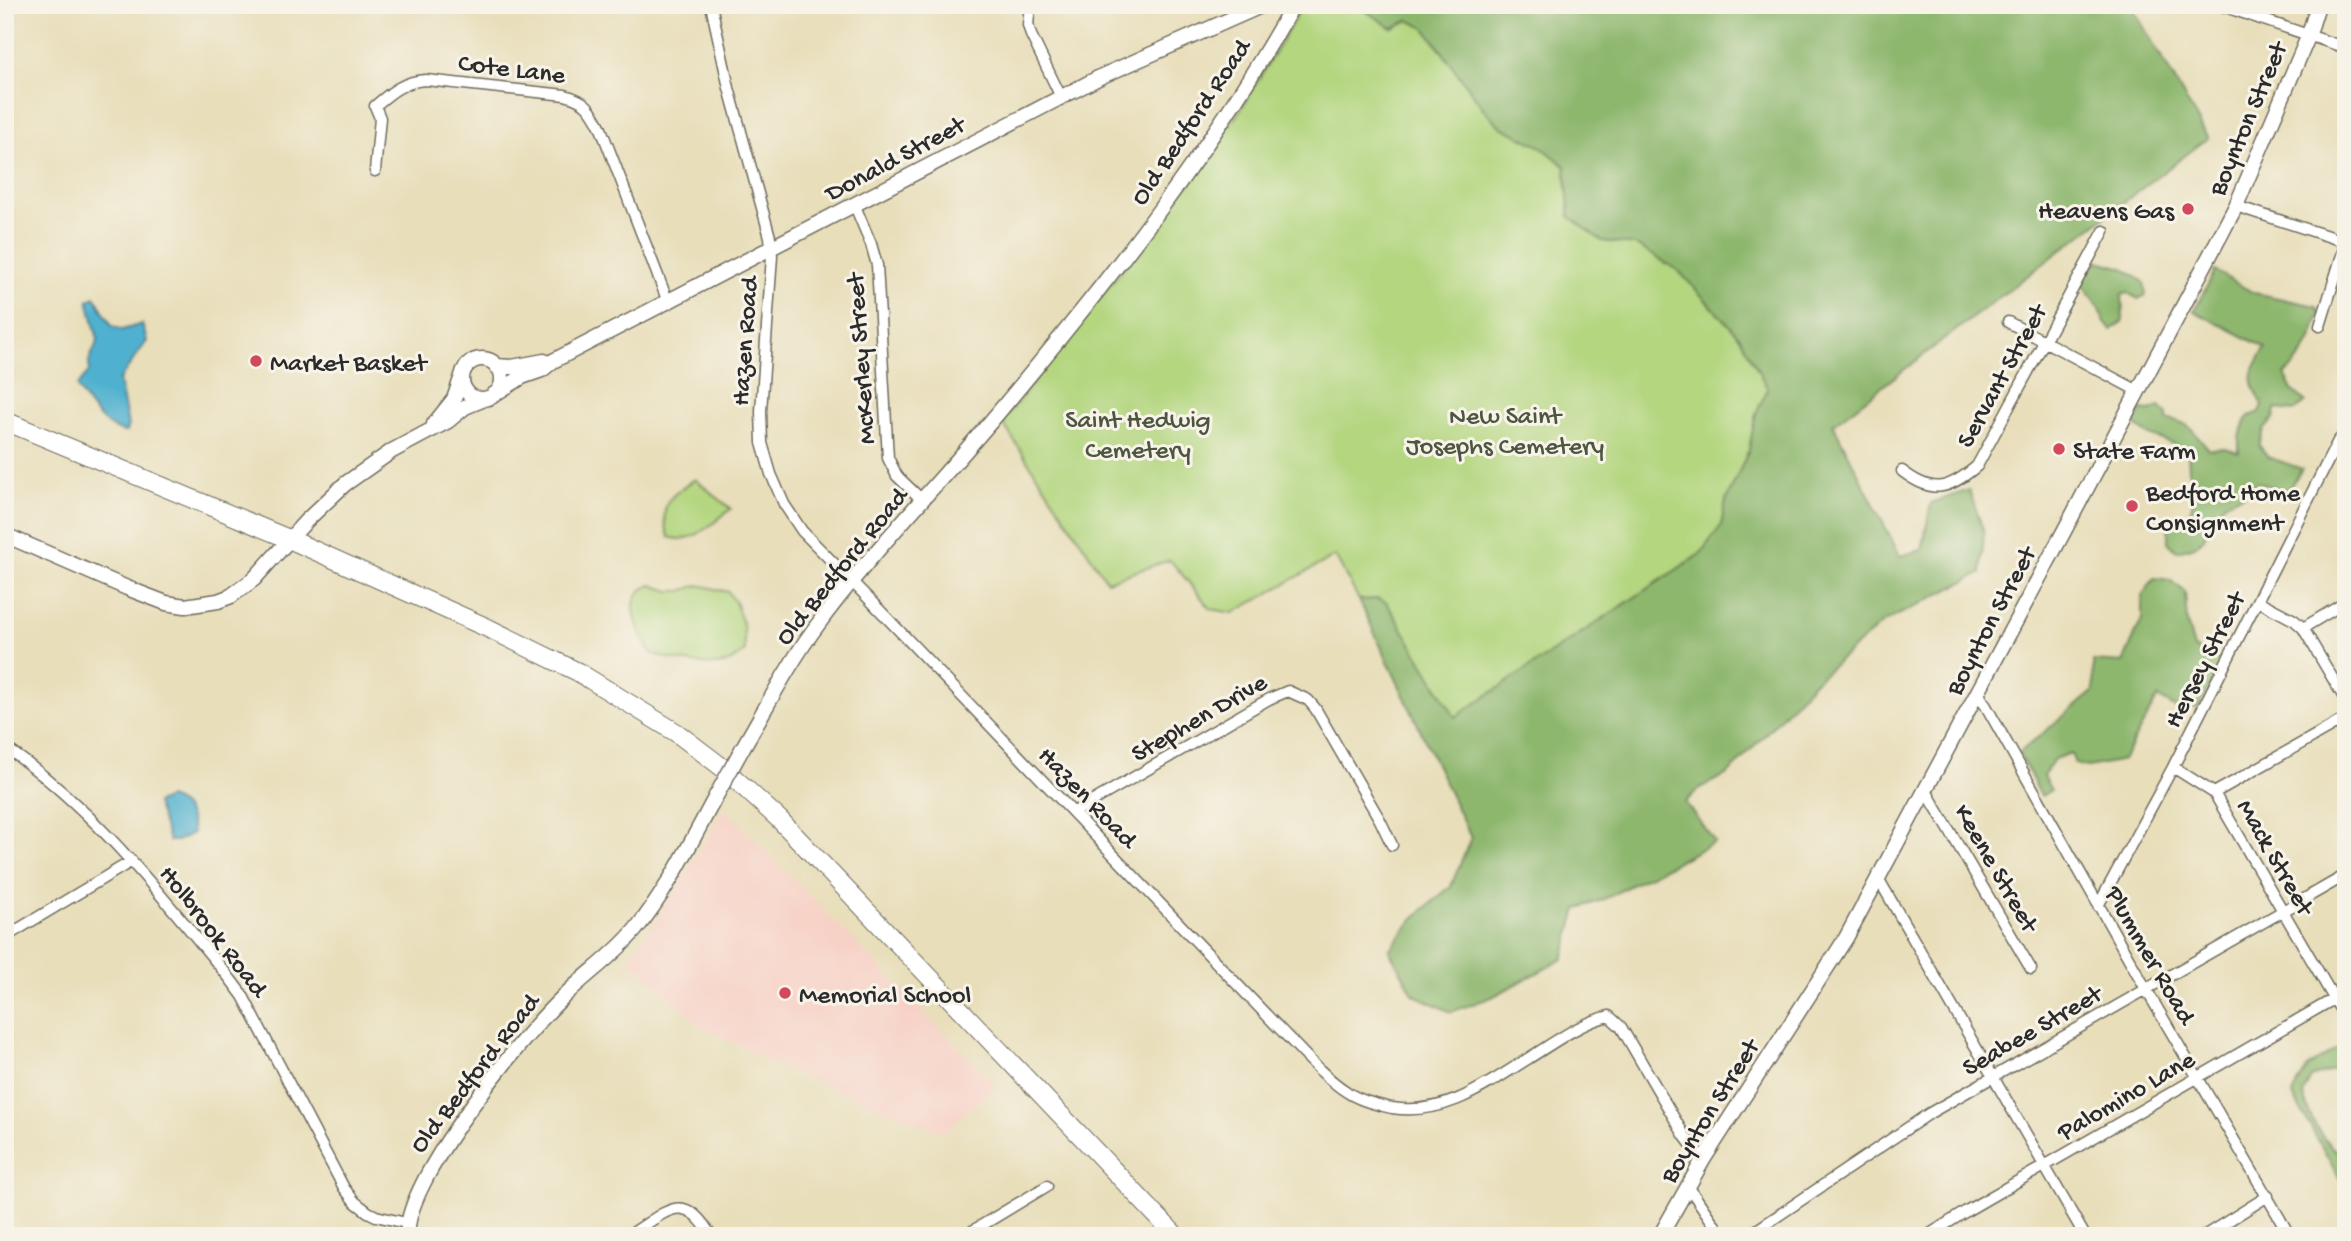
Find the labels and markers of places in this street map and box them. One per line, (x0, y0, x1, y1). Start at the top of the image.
place label: Heavens Gas (2038, 198, 2175, 229)
marker: Heavens Gas (2180, 201, 2196, 217)
place label: Market Basket (270, 350, 429, 381)
marker: Market Basket (248, 353, 264, 369)
place label: State Farm (2073, 438, 2196, 469)
marker: State Farm (2051, 441, 2067, 457)
place label: Bedford Home Consignment (2145, 480, 2301, 541)
marker: Bedford Home Consignment (2124, 498, 2140, 514)
place label: Memorial School (799, 982, 971, 1013)
marker: Memorial School (777, 985, 793, 1001)

